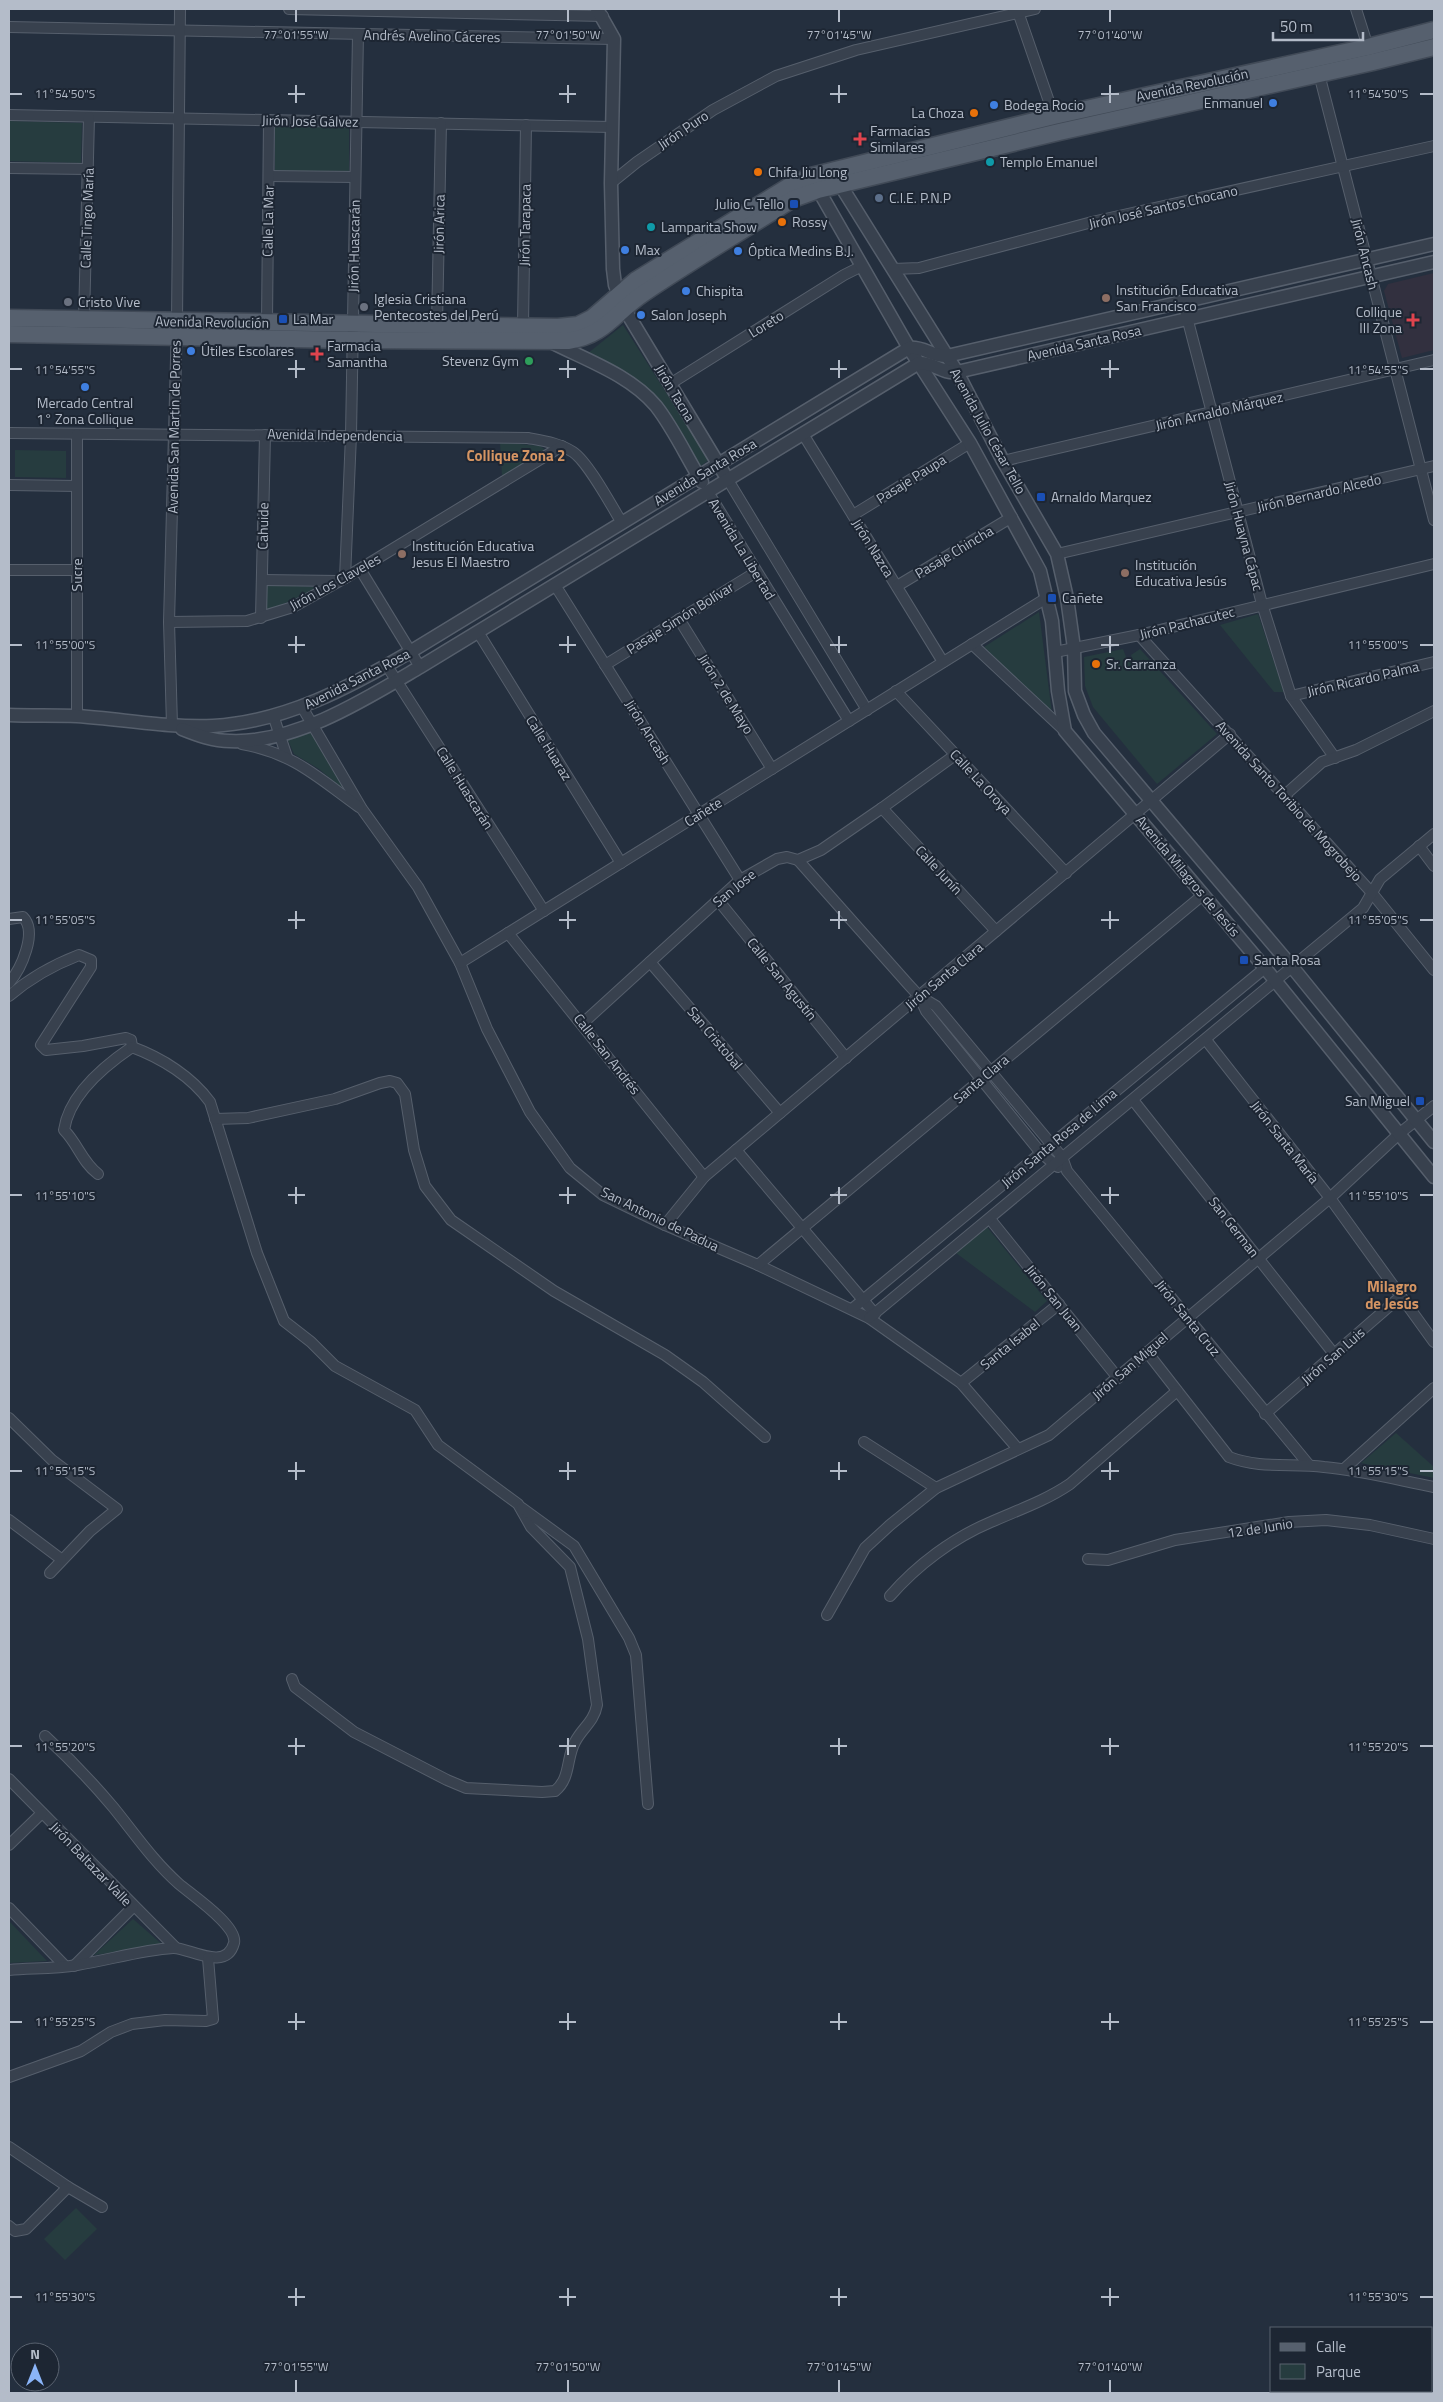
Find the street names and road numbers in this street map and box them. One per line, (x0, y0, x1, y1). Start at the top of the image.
street label: Andrés Avelino Cáceres (363, 24, 501, 47)
street label: Avenida Revolución (1134, 62, 1250, 107)
street label: Jirón Puro (653, 105, 712, 154)
street label: Jirón José Gálvez (261, 109, 359, 132)
street label: Calle Tingo María (74, 167, 99, 269)
street label: Jirón José Santos Chocano (1086, 179, 1239, 234)
street label: Jirón Tarapaca (513, 184, 536, 266)
street label: Calle La Mar (256, 185, 279, 257)
street label: Jirón Arica (427, 194, 450, 254)
street label: Jirón Huascarán (342, 199, 365, 293)
street label: Jirón Ancash (1346, 216, 1384, 292)
street label: Loreto (744, 305, 787, 343)
street label: Avenida Revolución (155, 310, 269, 333)
street label: Avenida Santa Rosa (1025, 319, 1143, 366)
street label: Avenida San Martin de Porres (161, 340, 186, 514)
street label: Jirón Tacna (650, 360, 701, 425)
street label: Avenida Julio César Tello (945, 364, 1032, 498)
street label: Jirón Arnaldo Márquez (1153, 386, 1285, 435)
street label: Avenida Independencia (267, 423, 403, 446)
street label: Avenida Santa Rosa (649, 433, 760, 511)
street label: Pasaje Paupa (872, 449, 950, 508)
street label: Jirón Bernardo Alcedo (1255, 468, 1383, 517)
street label: Jirón Huayna Cápac (1220, 479, 1269, 593)
street label: Avenida La Libertad (704, 494, 781, 603)
street label: Cahuide (252, 502, 273, 550)
street label: Jirón Nazca (847, 514, 900, 581)
street label: Pasaje Chincha (910, 520, 997, 583)
street label: Jirón Los Claveles (285, 548, 384, 615)
street label: Sucre (66, 559, 87, 591)
street label: Pasaje Simón Bolívar (622, 576, 738, 659)
street label: Jirón Pachacutec (1137, 601, 1237, 644)
street label: Avenida Santa Rosa (300, 643, 413, 714)
street label: Jirón 2 de Mayo (693, 650, 759, 738)
street label: Jirón Ricardo Palma (1305, 655, 1421, 702)
street label: Jirón Ancash (620, 695, 677, 768)
street label: Calle Huaraz (521, 711, 578, 784)
street label: Avenida Santo Toribio de Mogrobejo (1211, 715, 1368, 886)
street label: Calle Huascarán (432, 742, 499, 833)
street label: Calle La Oroya (945, 744, 1017, 819)
street label: Cañete (680, 792, 726, 831)
street label: Avenida Milagros de Jesús (1131, 810, 1246, 941)
street label: Calle Junín (911, 840, 968, 899)
street label: San Jose (708, 864, 760, 912)
street label: Calle San Agustín (742, 933, 822, 1025)
street label: Jirón Santa Clara (900, 937, 987, 1015)
street label: San Cristobal (683, 1001, 748, 1074)
street label: Calle San Andrés (569, 1009, 646, 1099)
street label: Santa Clara (948, 1049, 1013, 1108)
street label: Jirón Santa Rosa de Lima (996, 1083, 1121, 1192)
street label: Jirón Santa María (1246, 1096, 1325, 1188)
street label: San Antonio de Padua (598, 1181, 723, 1256)
street label: San German (1204, 1192, 1265, 1262)
street label: Jirón San Juan (1021, 1260, 1088, 1336)
street label: Jirón Santa Cruz (1151, 1275, 1226, 1360)
street label: Santa Isabel (975, 1313, 1044, 1374)
street label: Jirón San Luis (1296, 1322, 1369, 1389)
street label: Jirón San Miguel (1087, 1327, 1172, 1405)
street label: 12 de Junio (1226, 1512, 1294, 1543)
street label: Jirón Baltazar Valle (46, 1817, 137, 1911)

